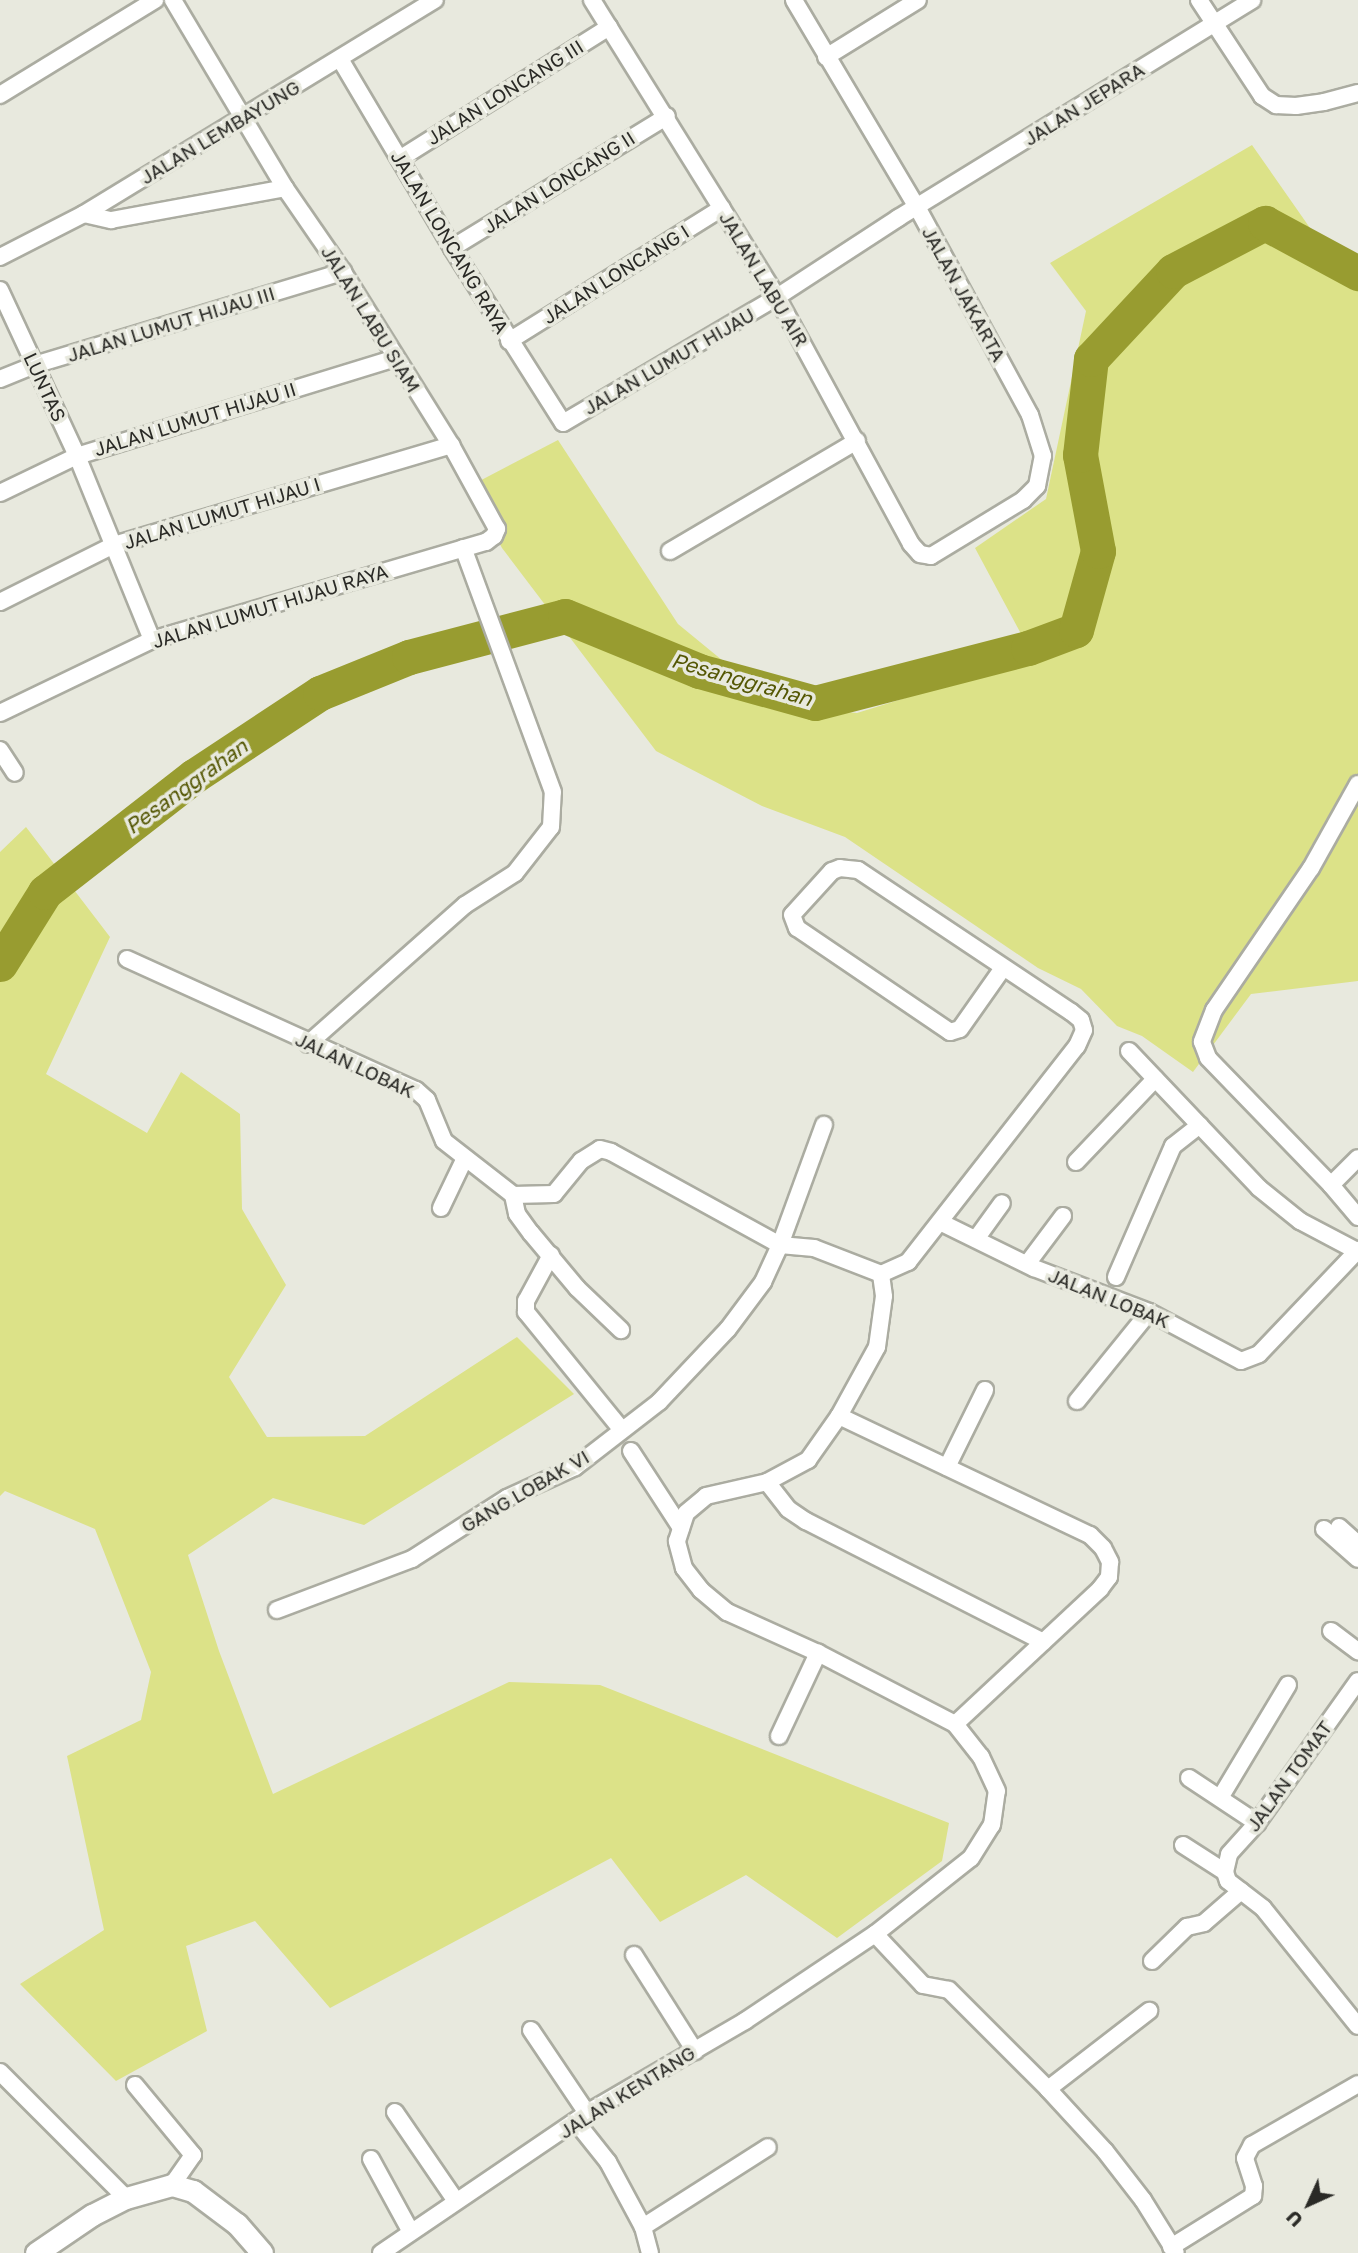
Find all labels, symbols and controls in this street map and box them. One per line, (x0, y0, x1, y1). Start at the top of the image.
street label: JALAN LONCANG III (422, 35, 588, 149)
street label: JALAN JEPARA (1020, 58, 1148, 150)
street label: JALAN LEMBAYUNG (136, 75, 304, 189)
street label: JALAN LONCANG II (479, 126, 639, 238)
street label: JALAN LONCANG RAYA (386, 146, 514, 338)
street label: JALAN LABU AIR (715, 208, 813, 350)
street label: JALAN LONCANG I (539, 220, 693, 328)
street label: JALAN JAKARTA (918, 223, 1010, 365)
street label: JALAN LABU SIAM (317, 241, 425, 397)
street label: JALAN LUMUT HIJAU III (64, 282, 278, 366)
street label: JALAN LUMUT HIJAU (580, 303, 758, 419)
street label: LUNTAS (19, 349, 71, 425)
street label: JALAN LUMUT HIJAU II (91, 377, 299, 461)
street label: JALAN LUMUT HIJAU I (121, 472, 323, 554)
street label: JALAN LUMUT HIJAU RAYA (150, 559, 390, 653)
water label: Pesanggrahan (669, 647, 815, 711)
water label: Pesanggrahan (120, 733, 252, 839)
street label: JALAN LOBAK (292, 1028, 418, 1102)
street label: JALAN LOBAK (1045, 1263, 1173, 1333)
street label: GANG LOBAK VI (457, 1445, 593, 1537)
street label: JALAN TOMAT (1241, 1716, 1337, 1836)
street label: JALAN KENTANG (555, 2041, 699, 2143)
north arrow (1274, 2169, 1344, 2239)
text: U (1281, 2206, 1307, 2232)

